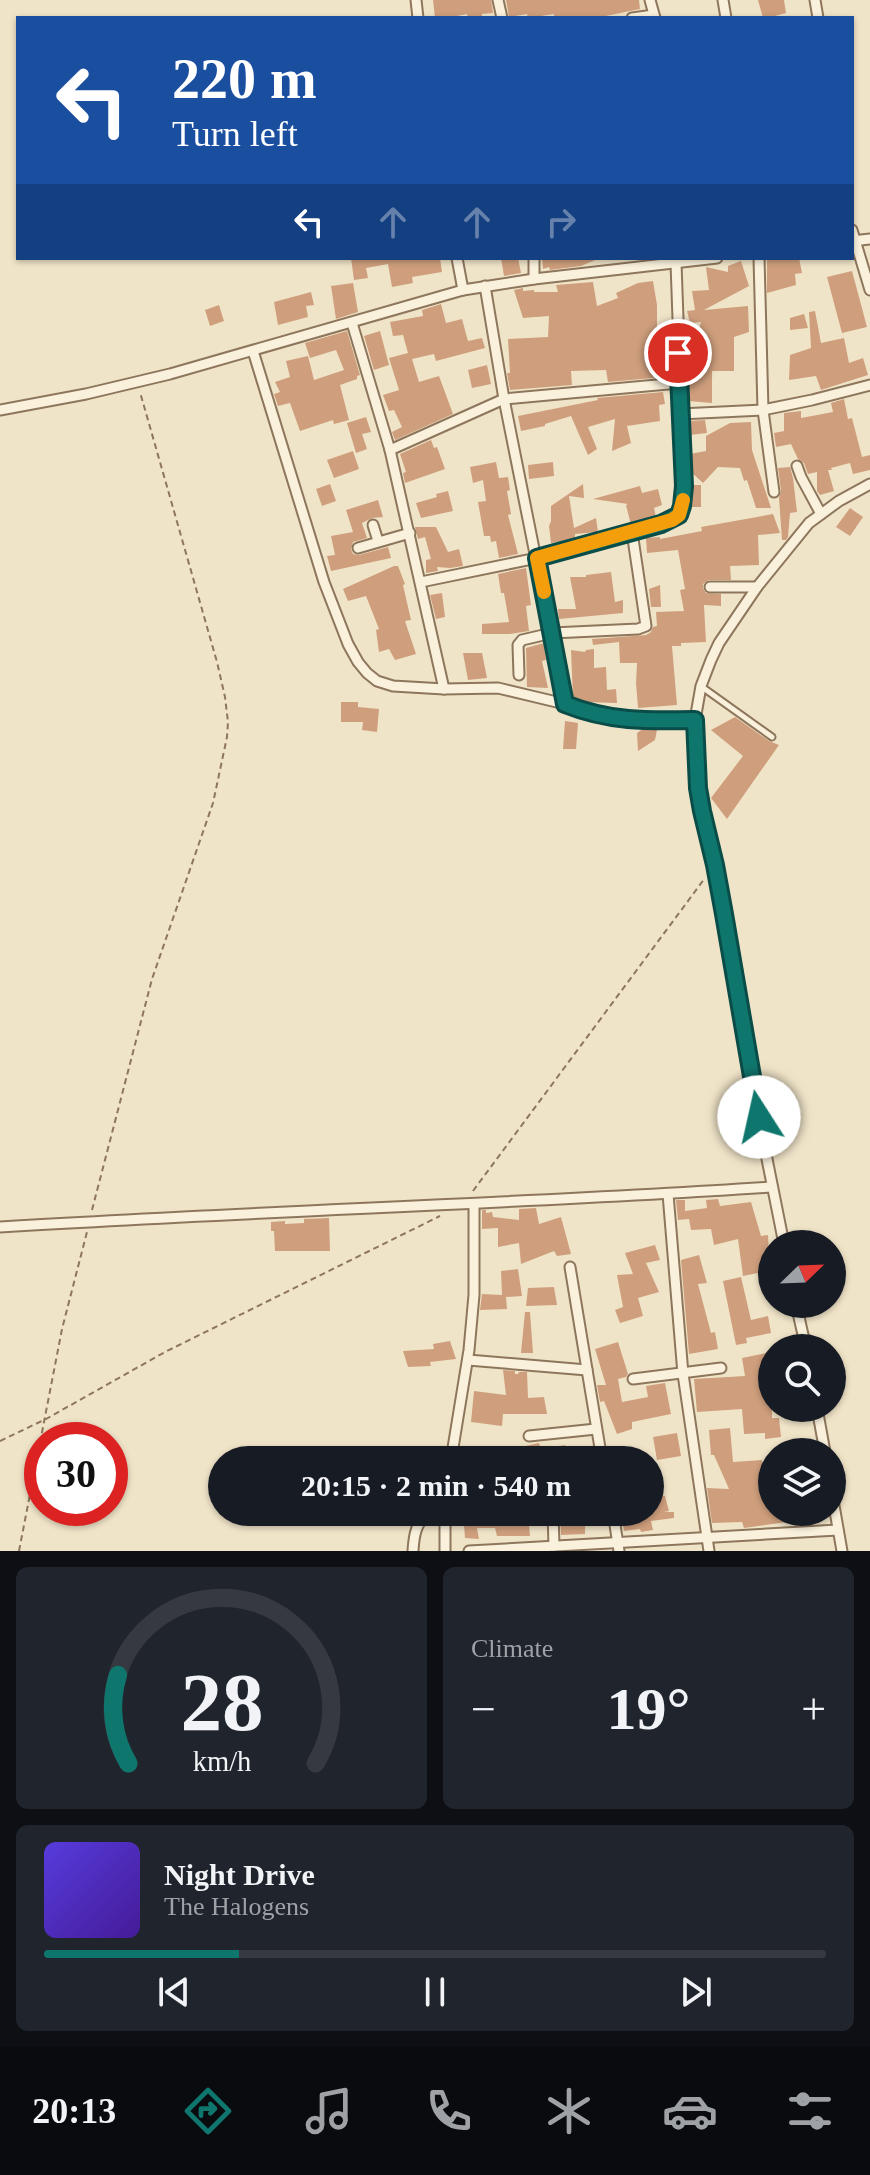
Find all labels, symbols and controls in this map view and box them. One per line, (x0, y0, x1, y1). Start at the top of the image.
icon: left (40, 48, 144, 152)
text: 220 m (172, 48, 317, 110)
text: Turn left (172, 114, 298, 154)
icon: left (287, 200, 331, 244)
icon: ahead (371, 200, 415, 244)
icon: ahead (455, 200, 499, 244)
icon: right (539, 200, 583, 244)
pin (644, 319, 712, 387)
icon: arrive (656, 331, 700, 375)
position arrow (717, 1075, 801, 1159)
north arrow (758, 1230, 846, 1318)
map controls (758, 1230, 846, 1526)
button: search (758, 1334, 846, 1422)
speed limit sign: 30 (24, 1422, 128, 1526)
button: layers (758, 1438, 846, 1526)
text: 20:15 · 2 min · 540 m (301, 1469, 571, 1502)
text: Climate (471, 1634, 553, 1663)
text: 28 (180, 1656, 263, 1748)
text: 19° (607, 1676, 691, 1742)
text: − (471, 1685, 496, 1734)
text: + (801, 1685, 826, 1734)
text: km/h (192, 1746, 251, 1777)
text: Night Drive (164, 1858, 315, 1891)
text: The Halogens (164, 1892, 309, 1921)
icon: previous (152, 1970, 196, 2014)
icon: pause (413, 1970, 457, 2014)
icon: next (674, 1970, 718, 2014)
icon: directions (180, 2083, 236, 2139)
icon: music (301, 2083, 357, 2139)
icon: phone (421, 2083, 477, 2139)
icon: climate (541, 2083, 597, 2139)
icon: car (662, 2083, 718, 2139)
icon: filters (782, 2083, 838, 2139)
text: 20:13 (32, 2091, 116, 2131)

